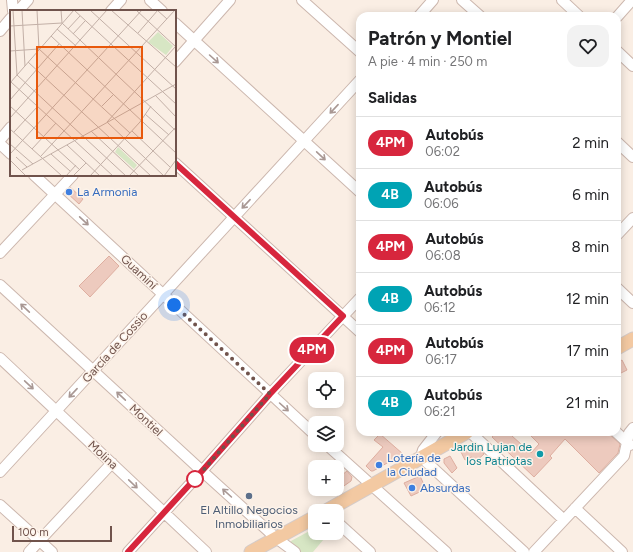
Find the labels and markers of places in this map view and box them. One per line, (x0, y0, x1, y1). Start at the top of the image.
place label: La Armonia (77, 185, 137, 199)
marker: La Armonia (64, 187, 74, 197)
place label: Jardin Lujan de los Patriotas (451, 440, 532, 468)
marker: Jardin Lujan de los Patriotas (535, 449, 545, 459)
place label: Lotería de la Ciudad (387, 451, 441, 479)
marker: Lotería de la Ciudad (374, 460, 384, 470)
unlabelled marker (186, 470, 204, 488)
place label: Absurdas (420, 481, 471, 495)
marker: Absurdas (407, 483, 417, 493)
marker: El Altillo Negocios Inmobiliarios (244, 491, 254, 501)
place label: El Altillo Negocios Inmobiliarios (200, 503, 298, 531)

